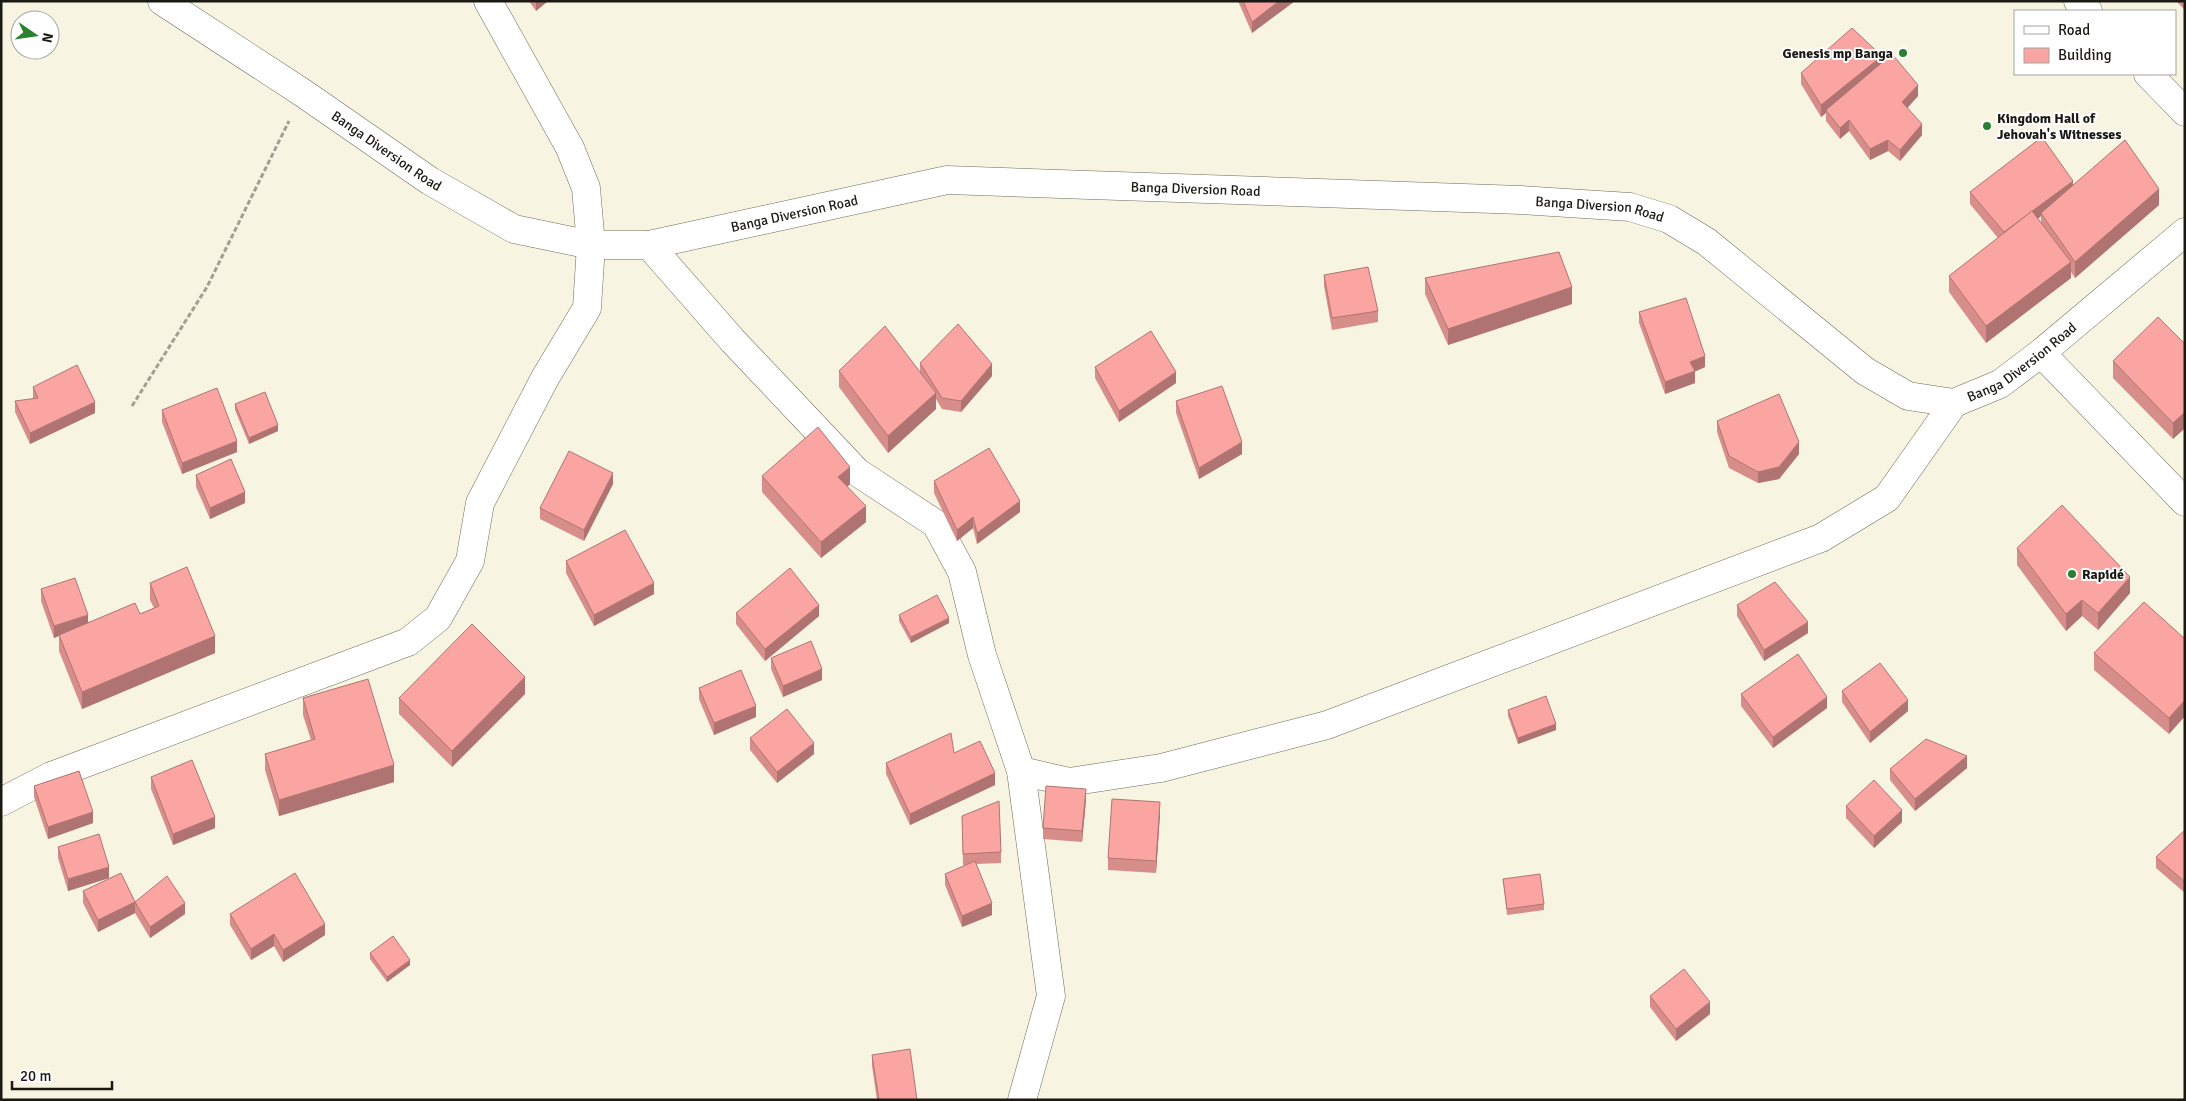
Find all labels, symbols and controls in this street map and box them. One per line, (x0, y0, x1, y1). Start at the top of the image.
north arrow (10, 10, 60, 60)
legend (2014, 10, 2176, 75)
text: Road (2058, 21, 2090, 39)
text: N (38, 31, 57, 44)
place label: Genesis mp Banga (1782, 45, 1893, 62)
text: Building (2058, 46, 2112, 64)
marker: Genesis mp Banga (1897, 47, 1909, 59)
street label: Banga Diversion Road (328, 107, 444, 195)
place label: Kingdom Hall of Jehovah's Witnesses (1997, 110, 2122, 143)
marker: Kingdom Hall of Jehovah's Witnesses (1981, 120, 1993, 132)
street label: Banga Diversion Road (1130, 178, 1261, 200)
street label: Banga Diversion Road (729, 192, 860, 236)
street label: Banga Diversion Road (1535, 193, 1666, 226)
street label: Banga Diversion Road (1965, 319, 2080, 406)
place label: Rapidé (2082, 566, 2124, 583)
marker: Rapidé (2066, 568, 2078, 580)
scale bar (12, 1058, 112, 1090)
text: 20 m (20, 1067, 51, 1085)

